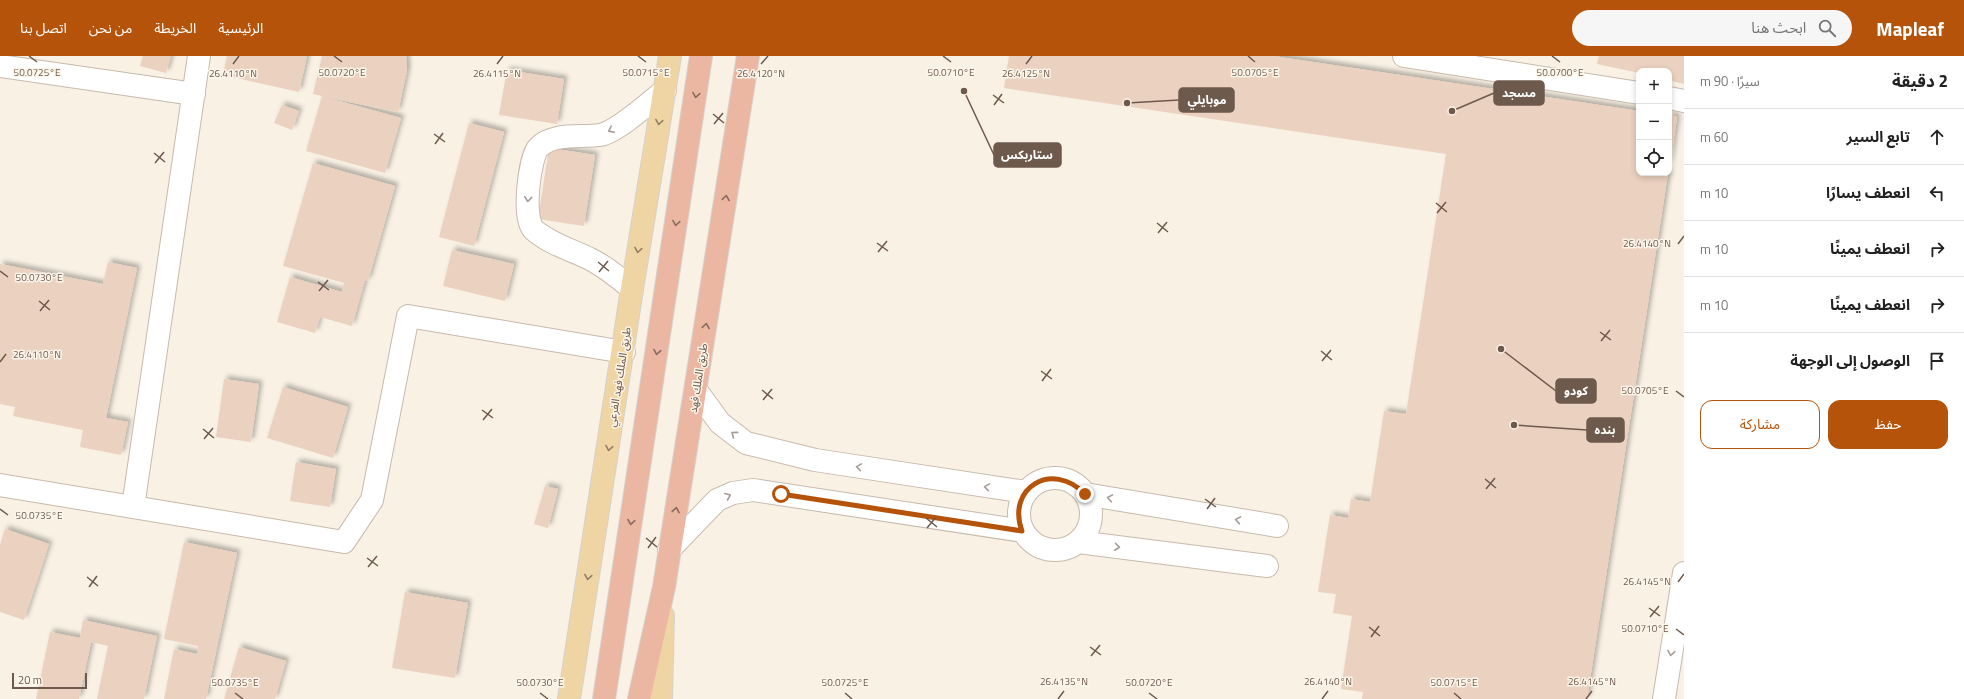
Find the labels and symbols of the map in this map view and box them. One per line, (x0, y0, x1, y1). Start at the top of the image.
text: 50.0725°E (14, 65, 61, 80)
text: 50.0720°E (319, 65, 366, 80)
text: 50.0715°E (623, 65, 670, 80)
text: 50.0710°E (928, 65, 975, 80)
text: 50.0705°E (1232, 65, 1279, 80)
text: 50.0700°E (1537, 65, 1584, 80)
text: 26.4110°N (209, 66, 257, 81)
text: 26.4115°N (473, 66, 521, 81)
text: 26.4120°N (737, 66, 785, 81)
text: 26.4125°N (1002, 66, 1050, 81)
callout: مسجد (1494, 81, 1544, 105)
text: مسجد (1502, 83, 1536, 102)
callout: موبايلي (1179, 88, 1234, 112)
text: موبايلي (1188, 90, 1226, 110)
one-way arrow (692, 91, 701, 98)
one-way arrow (656, 119, 664, 125)
one-way arrow (608, 125, 615, 133)
callout: ستاربكس (994, 143, 1061, 167)
text: ستاربكس (1001, 145, 1053, 164)
one-way arrow (721, 195, 730, 201)
one-way arrow (524, 196, 533, 202)
one-way arrow (672, 220, 681, 226)
text: 26.4140°N (1623, 236, 1671, 251)
one-way arrow (635, 247, 643, 253)
text: 50.0730°E (16, 270, 63, 285)
one-way arrow (701, 323, 710, 329)
street label: طريق الملك فهد الفرعي (603, 326, 636, 428)
street label: طريق الملك فهد (685, 342, 711, 414)
text: 26.4110°N (13, 347, 61, 362)
one-way arrow (653, 349, 662, 355)
callout: كودو (1556, 379, 1596, 403)
text: كودو (1564, 381, 1589, 400)
text: 50.0705°E (1622, 383, 1669, 398)
callout: بنده (1587, 418, 1624, 442)
text: بنده (1595, 420, 1616, 439)
one-way arrow (732, 432, 739, 439)
one-way arrow (605, 445, 613, 451)
one-way arrow (856, 463, 862, 472)
one-way arrow (984, 483, 990, 491)
route start (772, 485, 790, 503)
route end (1076, 485, 1094, 503)
one-way arrow (725, 492, 732, 500)
one-way arrow (1107, 494, 1113, 503)
one-way arrow (671, 507, 680, 513)
text: 50.0735°E (16, 508, 63, 523)
one-way arrow (1235, 516, 1242, 525)
one-way arrow (627, 519, 636, 525)
one-way arrow (1114, 542, 1120, 551)
one-way arrow (584, 573, 593, 580)
text: 26.4145°N (1623, 574, 1671, 589)
text: 50.0710°E (1622, 621, 1669, 636)
one-way arrow (1667, 650, 1676, 656)
scale bar (12, 671, 87, 690)
text: 26.4135°N (1040, 674, 1088, 689)
text: 26.4140°N (1304, 674, 1352, 689)
text: 26.4145°N (1568, 674, 1616, 689)
text: 50.0735°E (212, 675, 259, 690)
text: 50.0730°E (517, 675, 564, 690)
text: 50.0725°E (822, 675, 869, 690)
text: 50.0720°E (1126, 675, 1173, 690)
text: 50.0715°E (1431, 675, 1478, 690)

